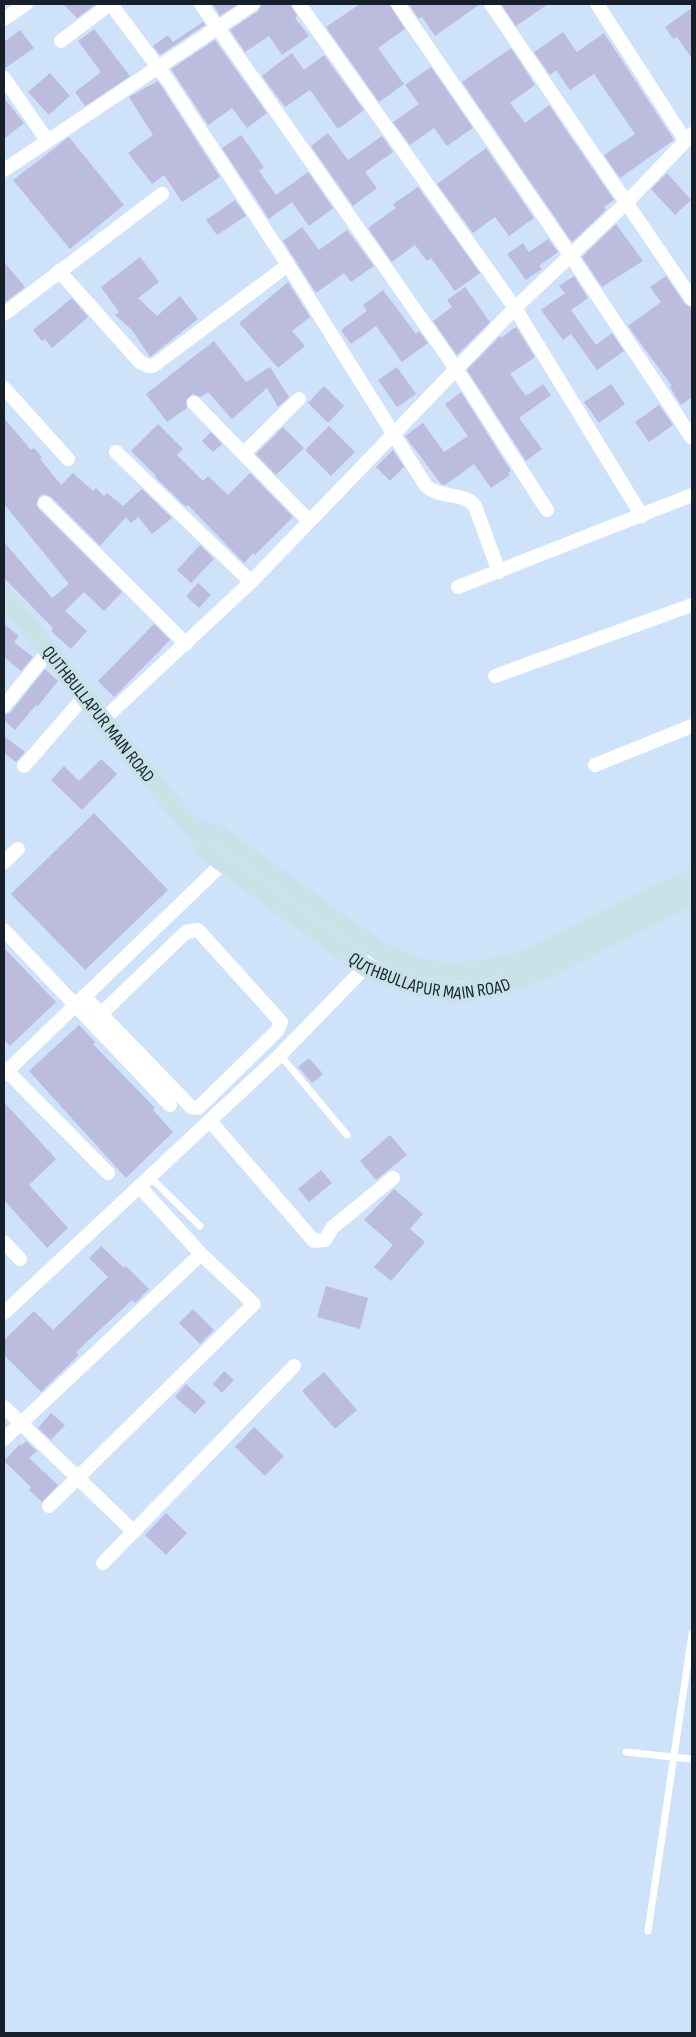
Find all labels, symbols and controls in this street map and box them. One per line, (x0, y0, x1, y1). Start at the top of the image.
street label: QUTHBULLAPUR MAIN ROAD (38, 642, 159, 787)
street label: QUTHBULLAPUR MAIN ROAD (344, 948, 514, 1004)

